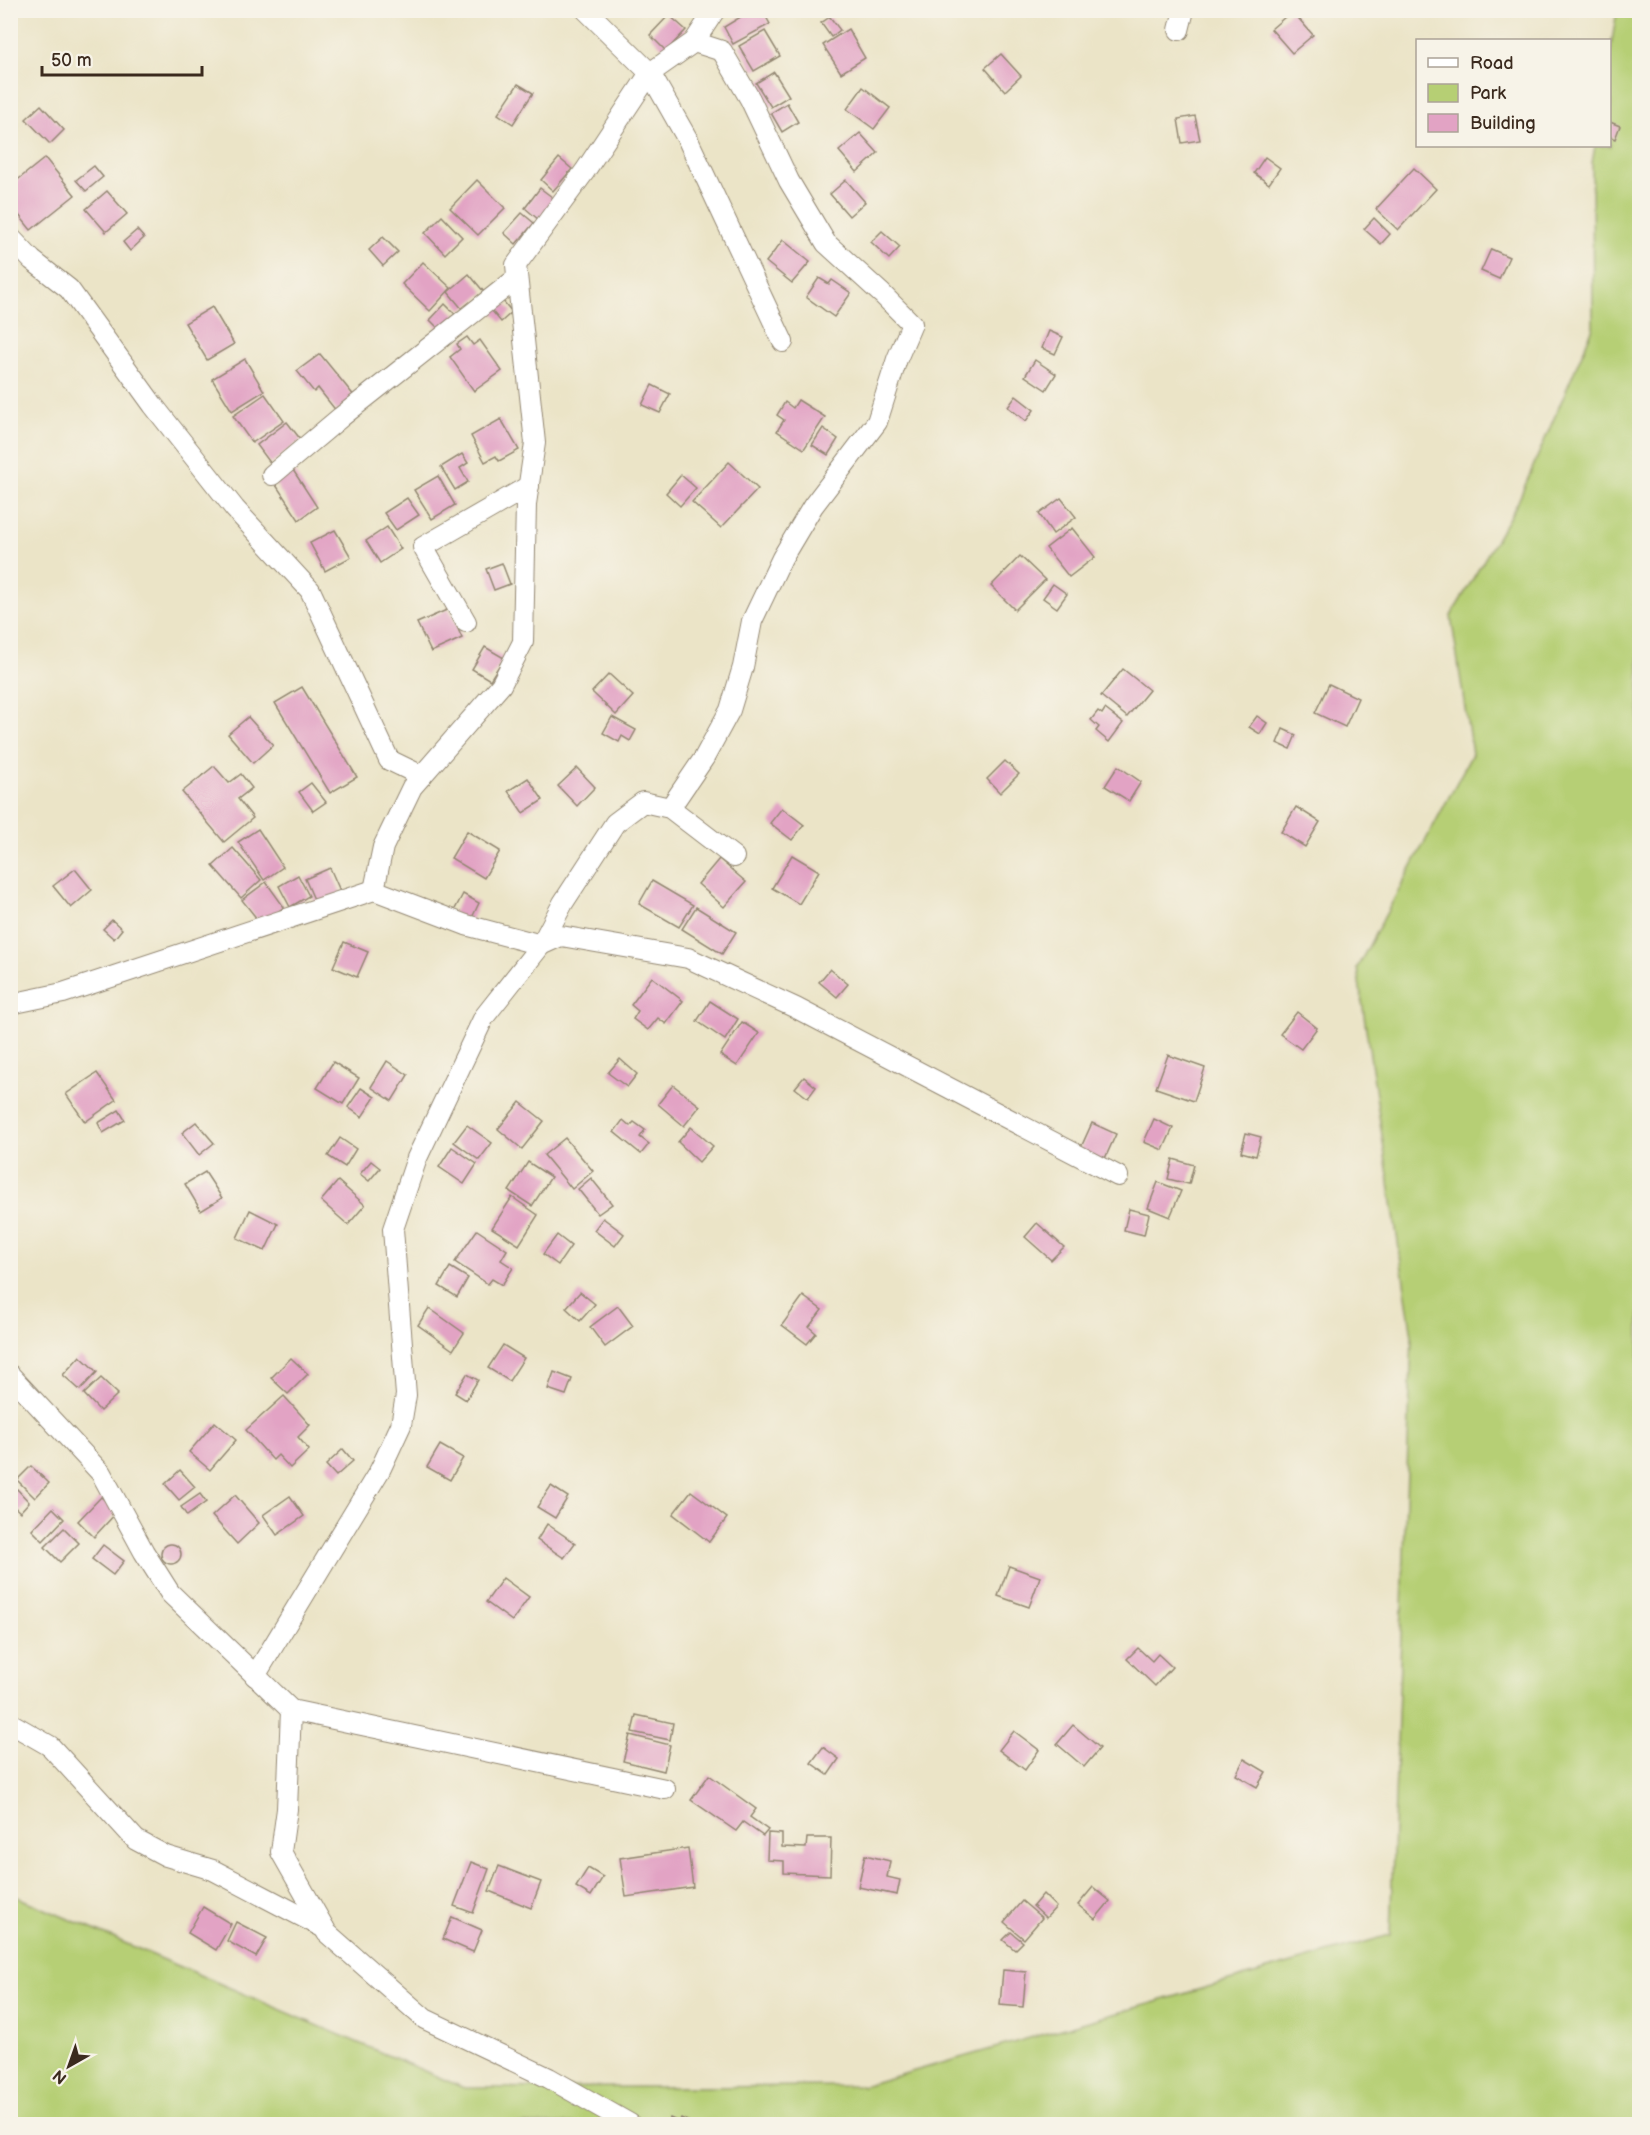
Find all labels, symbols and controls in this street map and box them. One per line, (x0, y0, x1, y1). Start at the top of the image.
scale bar (42, 39, 202, 77)
legend (1416, 39, 1611, 147)
text: 50 m (51, 50, 92, 71)
text: Road (1470, 53, 1514, 74)
text: Park (1470, 83, 1506, 104)
text: Building (1470, 113, 1536, 134)
north arrow (39, 2036, 99, 2096)
text: N (50, 2065, 71, 2087)

